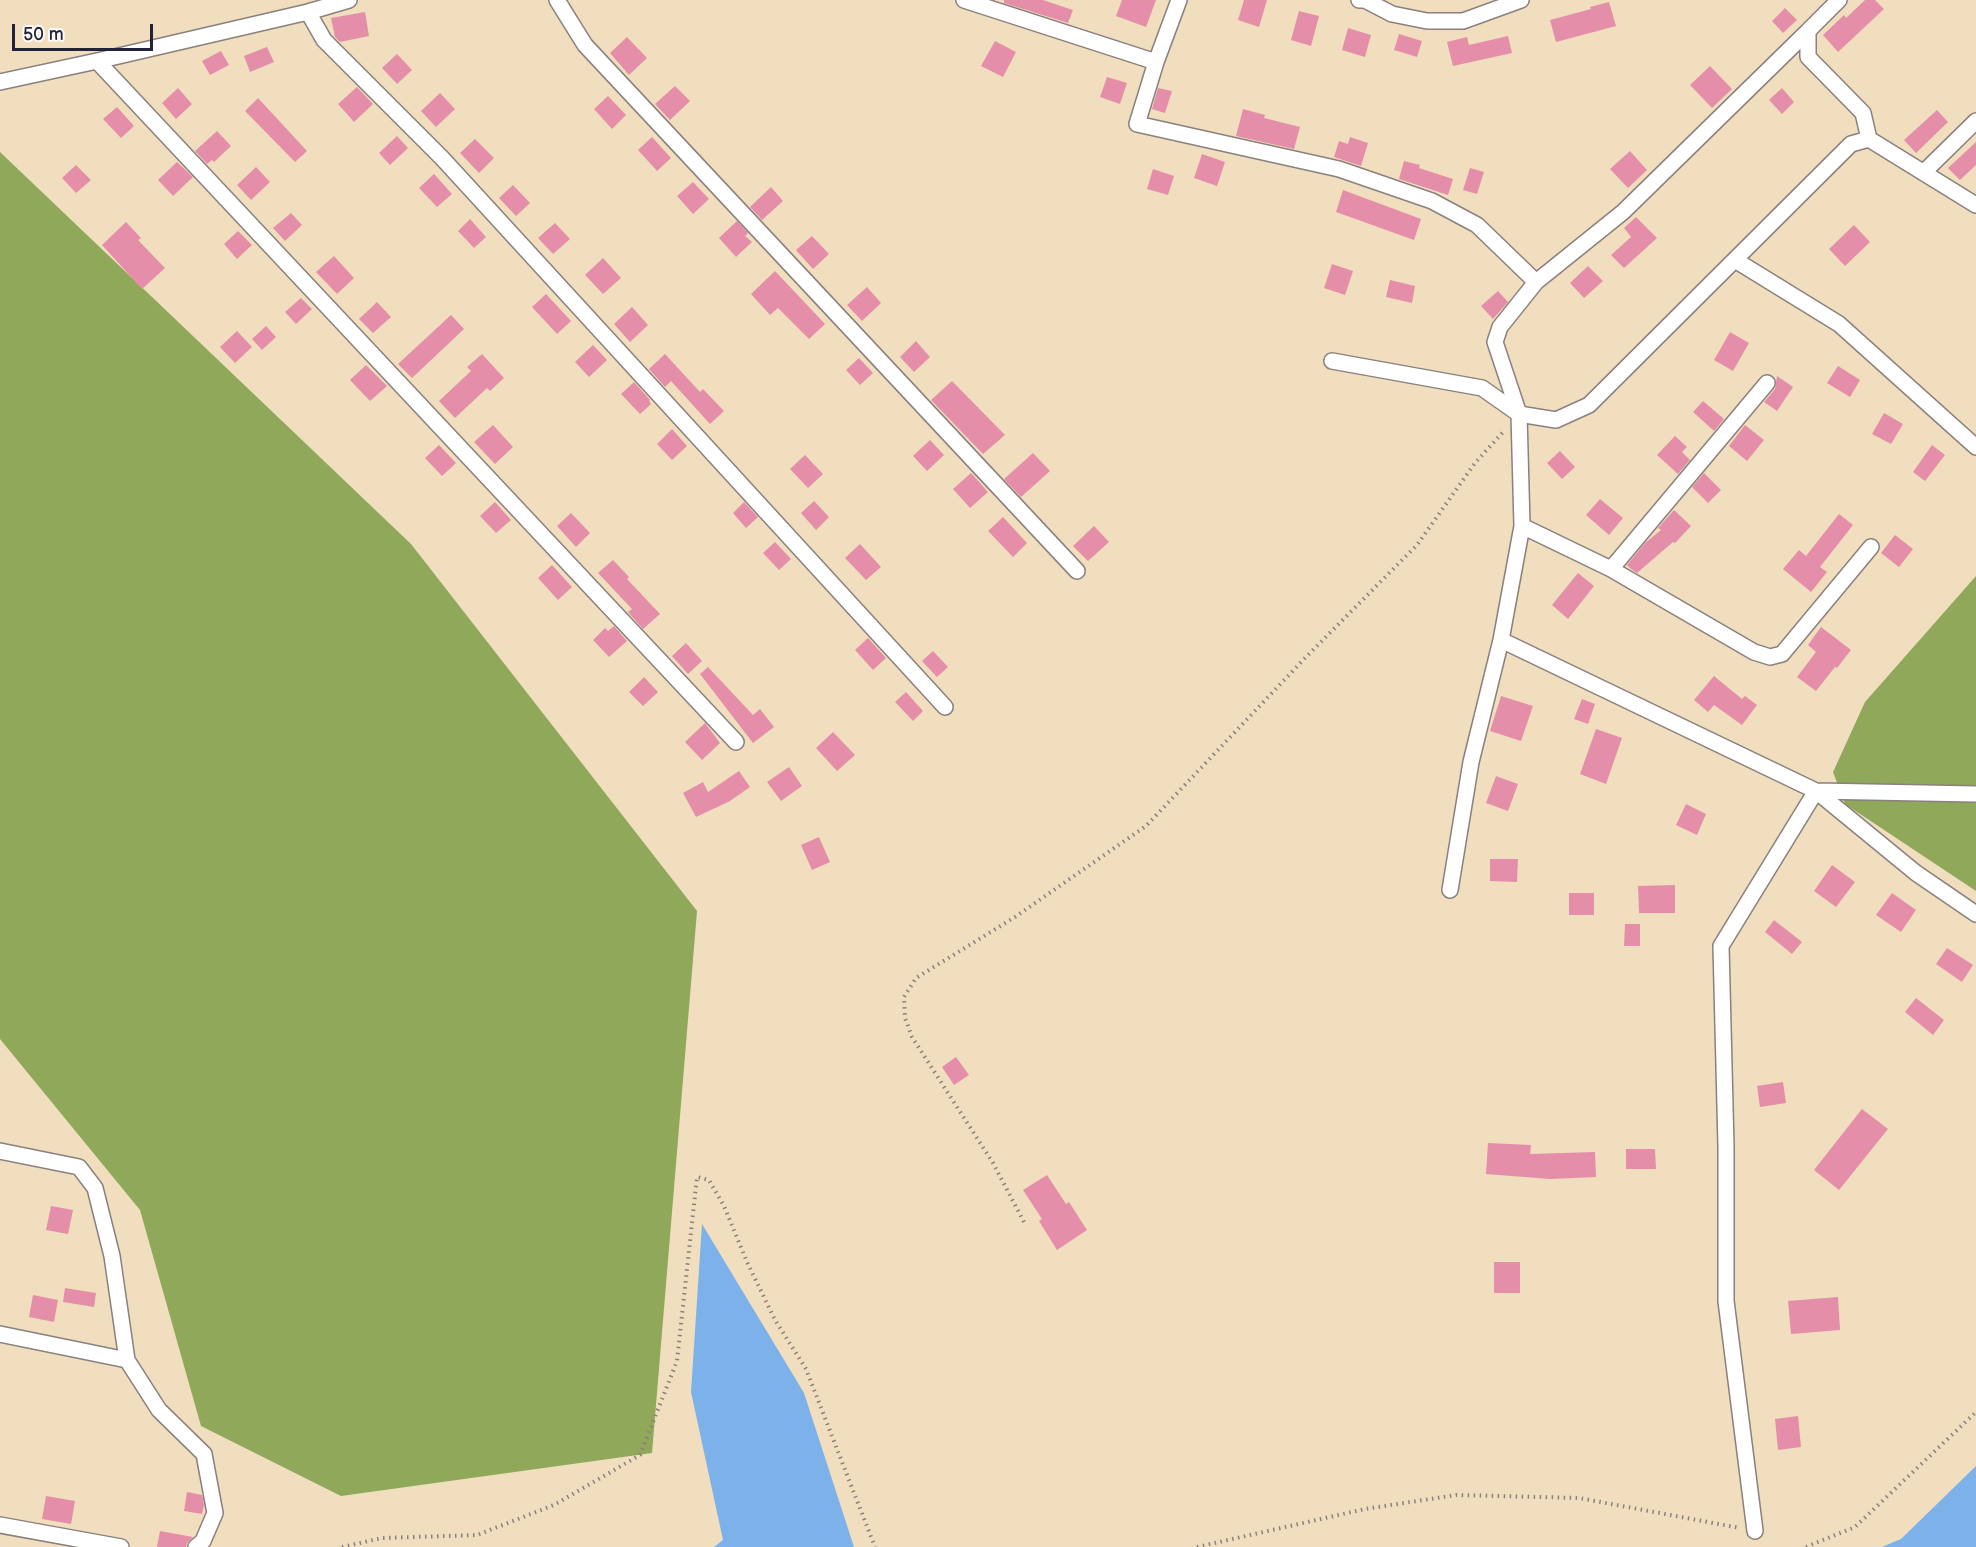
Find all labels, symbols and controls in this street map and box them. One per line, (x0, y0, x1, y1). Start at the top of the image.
scale bar (15, 12, 156, 50)
text: 50 m (23, 24, 64, 45)

